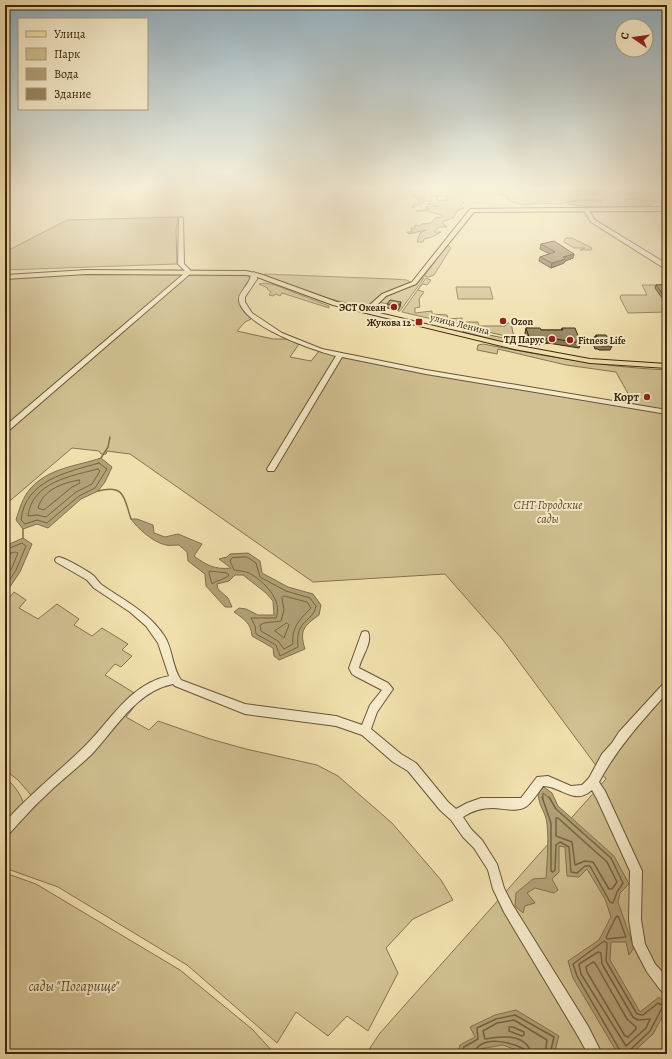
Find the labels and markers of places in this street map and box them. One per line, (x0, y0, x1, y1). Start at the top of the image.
place label: ЭСТ Океан (339, 301, 386, 314)
marker: ЭСТ Океан (389, 302, 399, 312)
place label: Ozon (511, 315, 533, 328)
place label: Жукова 12 (367, 316, 411, 329)
marker: Ozon (498, 316, 508, 326)
marker: Жукова 12 (414, 317, 424, 327)
place label: ТД Парус (504, 333, 544, 346)
marker: ТД Парус (547, 334, 557, 344)
place label: Fitness Life (578, 334, 626, 347)
marker: Fitness Life (565, 335, 575, 345)
place label: Корт (613, 389, 640, 405)
marker: Корт (642, 392, 652, 402)

